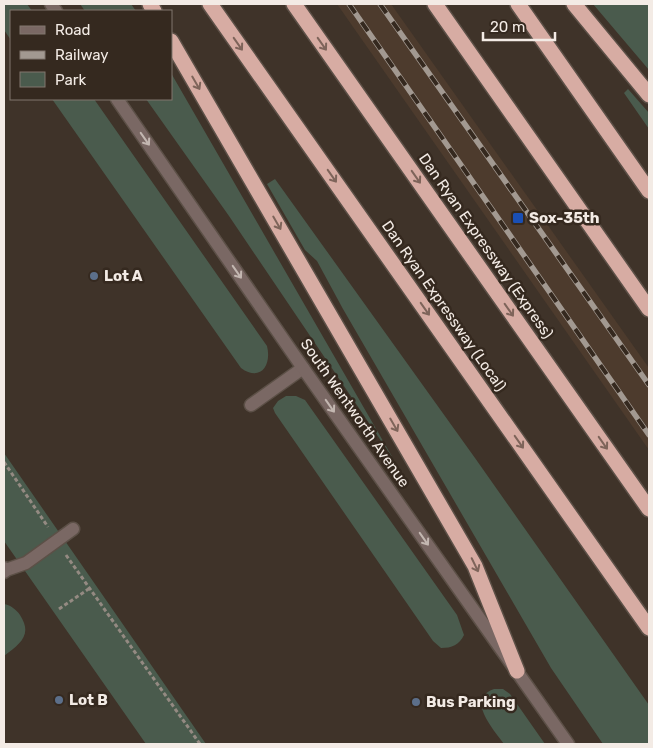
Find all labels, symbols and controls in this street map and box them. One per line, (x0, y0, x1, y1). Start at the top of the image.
legend (10, 10, 172, 100)
scale bar (483, 10, 556, 42)
text: 20 m (490, 18, 525, 36)
text: Road (55, 21, 91, 39)
one-way arrow (233, 36, 243, 50)
one-way arrow (317, 36, 328, 50)
text: Railway (55, 46, 109, 64)
text: Park (55, 71, 86, 89)
one-way arrow (191, 75, 201, 89)
one-way arrow (140, 132, 150, 146)
street label: Dan Ryan Expressway (Express) (415, 150, 557, 342)
one-way arrow (327, 169, 337, 183)
one-way arrow (411, 169, 421, 183)
place label: Sox-35th (529, 209, 600, 227)
marker: Sox-35th (511, 211, 525, 225)
one-way arrow (273, 216, 283, 230)
street label: Dan Ryan Expressway (Local) (378, 217, 510, 395)
one-way arrow (232, 265, 242, 279)
place label: Lot A (104, 267, 143, 285)
marker: Lot A (88, 270, 100, 282)
one-way arrow (420, 302, 430, 316)
one-way arrow (504, 302, 514, 316)
street label: South Wentworth Avenue (297, 335, 413, 491)
one-way arrow (325, 399, 335, 413)
one-way arrow (389, 417, 399, 431)
one-way arrow (514, 435, 524, 449)
one-way arrow (598, 435, 608, 449)
one-way arrow (419, 531, 429, 545)
one-way arrow (470, 558, 480, 573)
place label: Lot B (69, 691, 108, 709)
place label: Bus Parking (426, 693, 516, 711)
marker: Lot B (53, 694, 65, 706)
marker: Bus Parking (410, 696, 422, 708)

